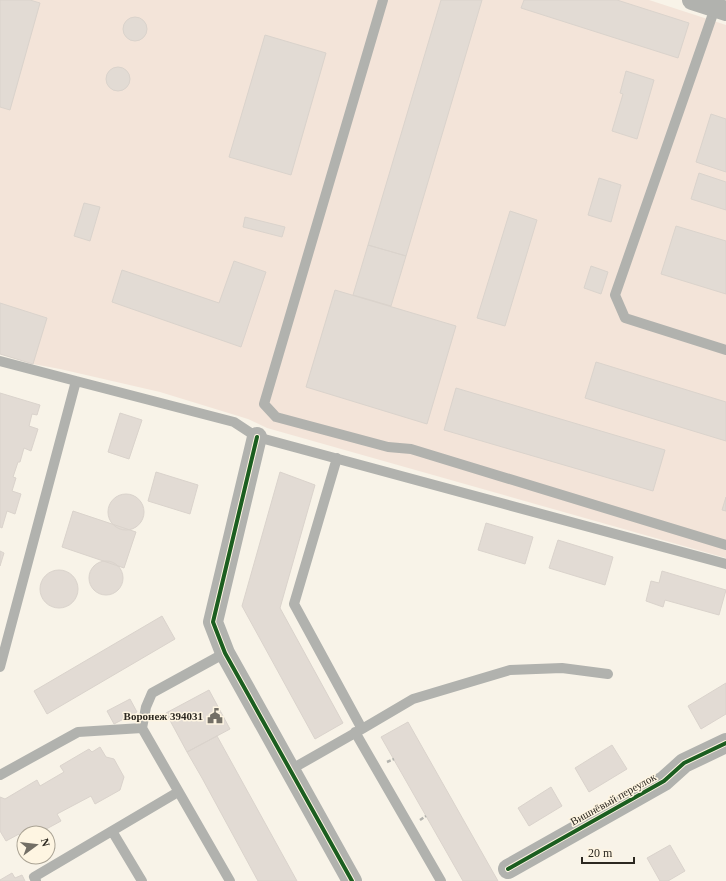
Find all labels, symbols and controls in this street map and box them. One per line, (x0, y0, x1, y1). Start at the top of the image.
public building icon: Воронеж 394031 (206, 707, 224, 725)
place label: Воронеж 394031 (124, 710, 203, 722)
street label: Вишнёвый переулок (568, 770, 658, 827)
north arrow (16, 825, 56, 865)
text: N (39, 837, 52, 848)
scale bar (582, 839, 634, 865)
text: 20 m (588, 846, 613, 860)

